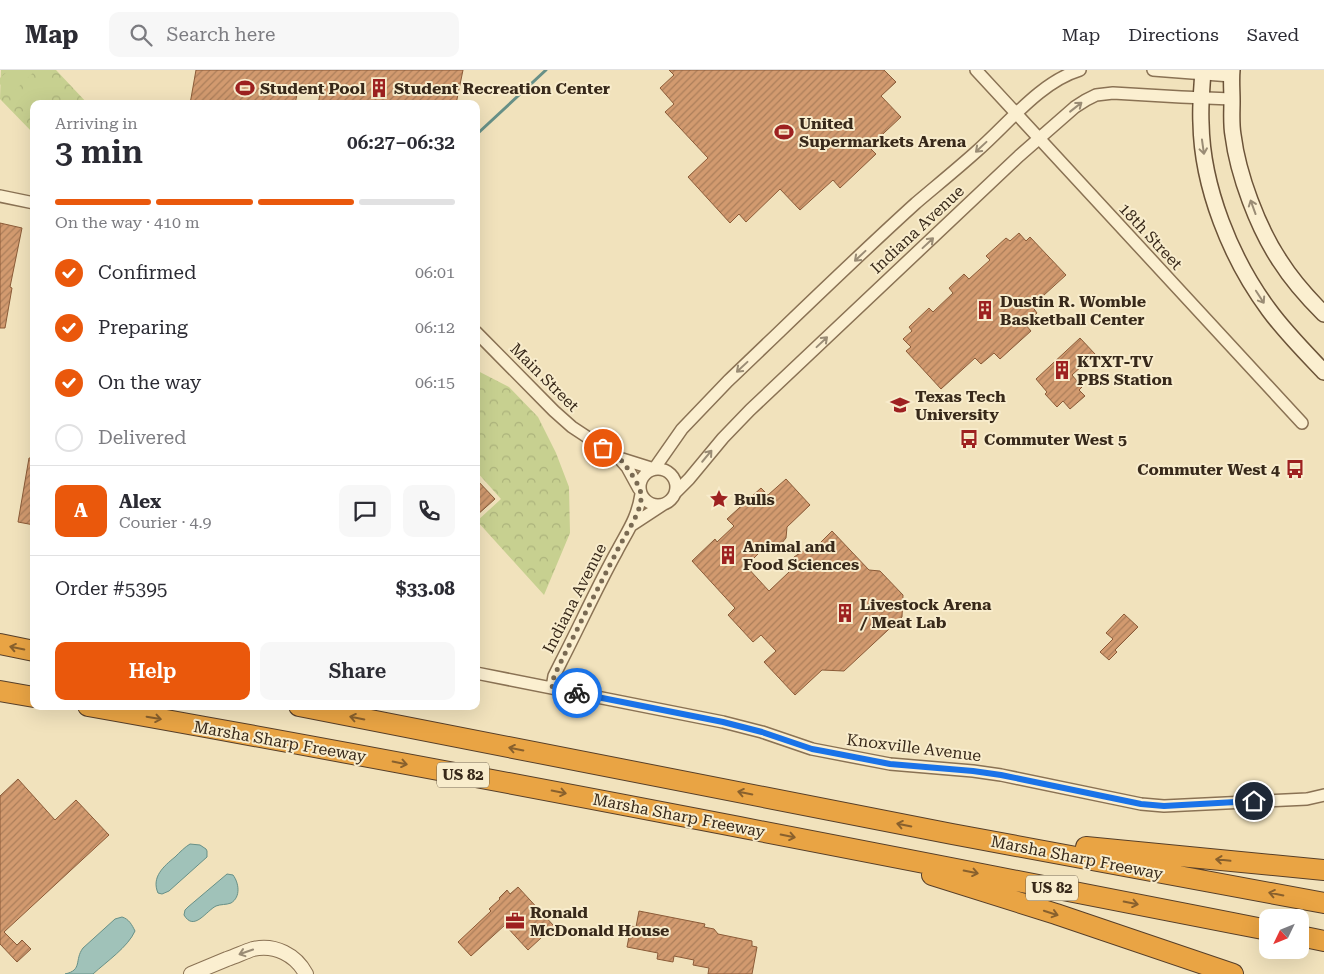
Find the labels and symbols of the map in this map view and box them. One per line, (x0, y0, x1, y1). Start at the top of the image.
sports icon: Student Pool (234, 77, 256, 99)
building icon: Student Recreation Center (368, 77, 390, 99)
place label: Student Pool (260, 79, 366, 98)
place label: Student Recreation Center (394, 79, 610, 98)
one-way arrow (1070, 102, 1083, 113)
place label: United Supermarkets Arena (799, 114, 967, 151)
sports icon: United Supermarkets Arena (773, 121, 795, 143)
one-way arrow (1198, 138, 1208, 154)
one-way arrow (974, 141, 987, 153)
street label: Indiana Avenue (867, 181, 968, 277)
street label: 18th Street (1115, 199, 1186, 274)
one-way arrow (1248, 200, 1257, 215)
one-way arrow (922, 237, 934, 249)
one-way arrow (854, 250, 867, 262)
one-way arrow (1255, 290, 1265, 304)
place label: Dustin R. Womble Basketball Center (1000, 292, 1146, 329)
building icon: Dustin R. Womble Basketball Center (974, 299, 996, 321)
one-way arrow (816, 336, 829, 348)
street label: Main Street (506, 339, 583, 416)
place label: KTXT-TV PBS Station (1077, 352, 1173, 389)
building icon: KTXT-TV PBS Station (1051, 359, 1073, 381)
one-way arrow (737, 361, 749, 373)
place label: Texas Tech University (915, 387, 1006, 424)
school or university icon: Texas Tech University (889, 394, 911, 416)
pin (582, 427, 624, 469)
bus stop icon: Commuter West 5 (958, 428, 980, 450)
place label: Commuter West 5 (984, 430, 1127, 449)
one-way arrow (701, 450, 712, 463)
bus stop icon: Commuter West 4 (1284, 458, 1306, 480)
place label: Commuter West 4 (1137, 460, 1280, 479)
place icon: Bulls (708, 488, 730, 510)
place label: Bulls (734, 490, 775, 509)
place label: Animal and Food Sciences (743, 537, 859, 574)
street label: Indiana Avenue (539, 540, 610, 656)
building icon: Animal and Food Sciences (717, 544, 739, 566)
place label: Livestock Arena / Meat Lab (859, 595, 992, 632)
building icon: Livestock Arena / Meat Lab (834, 602, 856, 624)
one-way arrow (9, 642, 25, 652)
courier (552, 668, 602, 718)
one-way arrow (349, 712, 365, 722)
one-way arrow (145, 713, 161, 723)
street label: Marsha Sharp Freeway (192, 717, 368, 766)
street label: Knoxville Avenue (846, 730, 983, 765)
one-way arrow (509, 744, 525, 753)
one-way arrow (391, 758, 407, 768)
road number: US 82 (437, 762, 489, 788)
pin (1233, 780, 1275, 822)
one-way arrow (551, 788, 567, 797)
one-way arrow (737, 788, 753, 798)
street label: Marsha Sharp Freeway (591, 789, 767, 842)
one-way arrow (897, 819, 913, 829)
one-way arrow (779, 831, 795, 841)
street label: Marsha Sharp Freeway (989, 831, 1165, 884)
one-way arrow (1216, 856, 1232, 865)
one-way arrow (963, 867, 979, 877)
road number: US 82 (1026, 876, 1078, 900)
one-way arrow (1268, 889, 1284, 899)
one-way arrow (1122, 899, 1138, 908)
place label: Ronald McDonald House (530, 903, 670, 940)
one-way arrow (1042, 908, 1058, 918)
north arrow (1259, 909, 1309, 959)
office icon: Ronald McDonald House (504, 910, 526, 932)
one-way arrow (239, 948, 254, 957)

